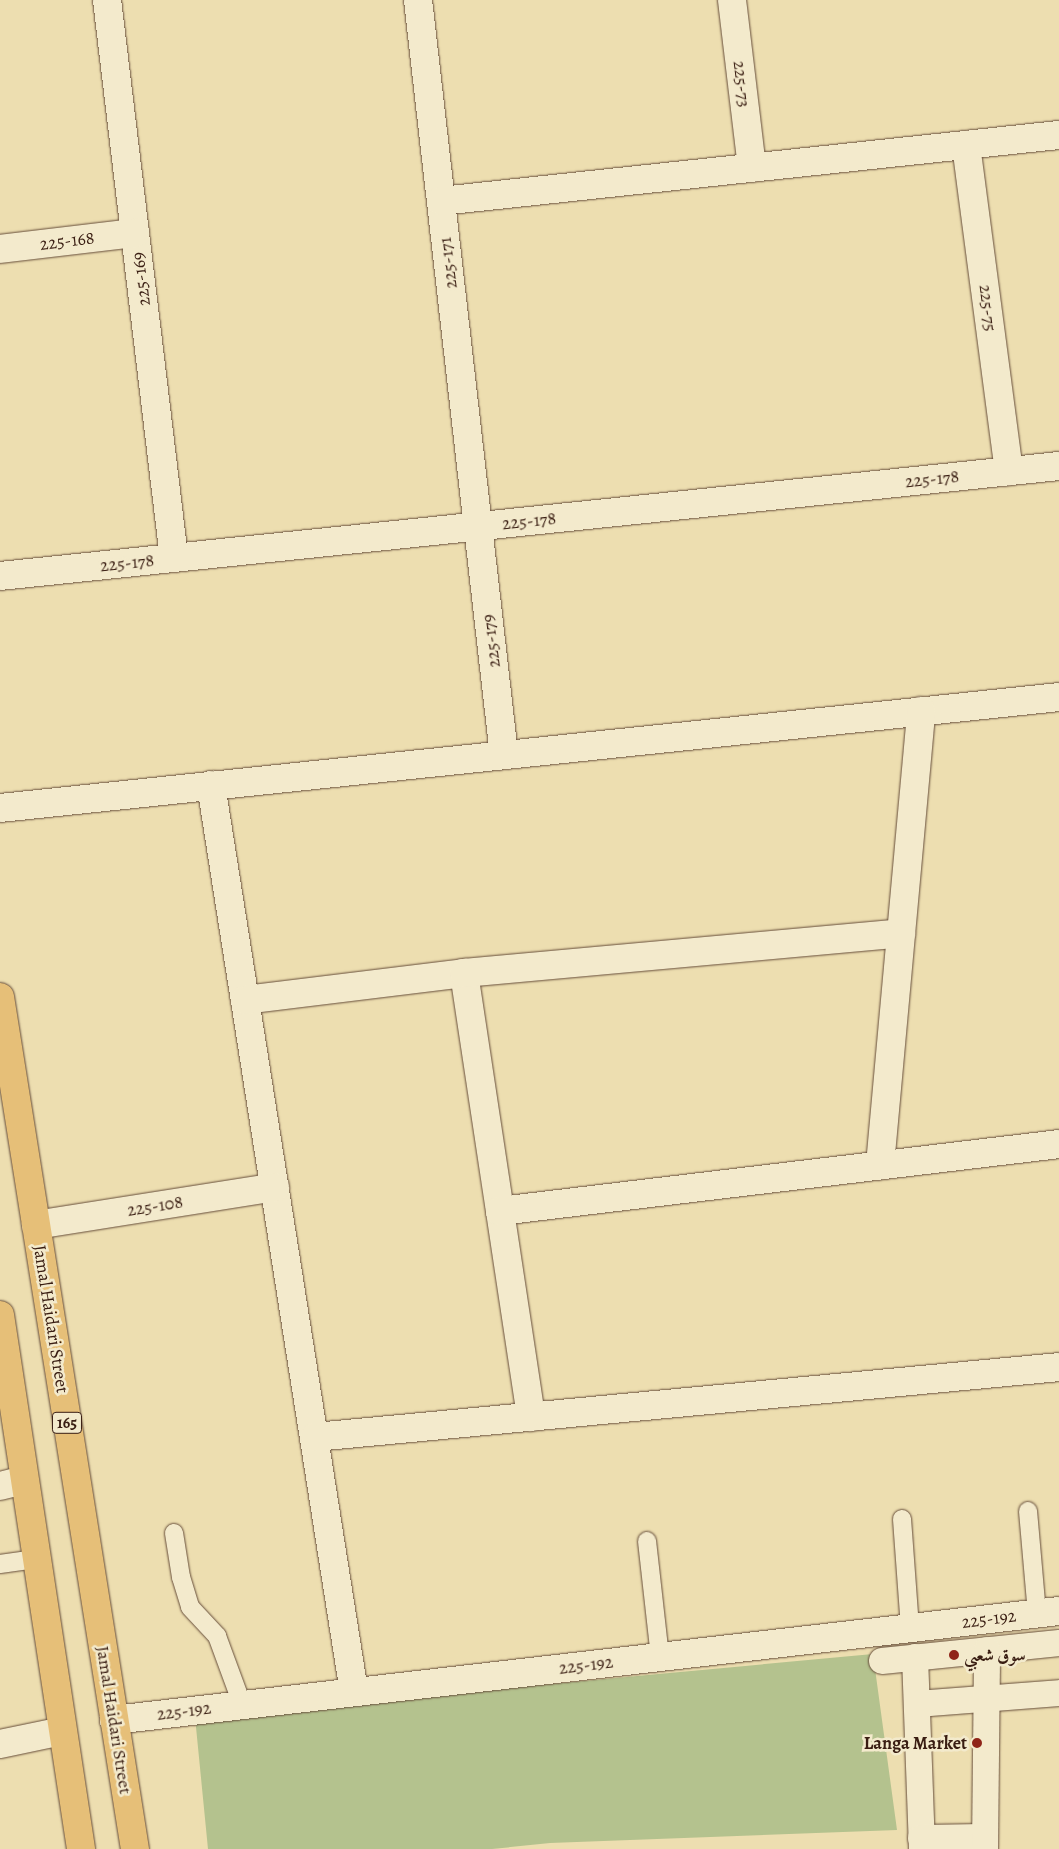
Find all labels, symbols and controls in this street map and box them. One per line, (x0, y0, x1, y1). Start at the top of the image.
street label: 225-73 (728, 59, 756, 109)
street label: 225-168 (38, 227, 96, 255)
street label: 225-171 (434, 236, 462, 290)
street label: 225-169 (127, 251, 155, 307)
street label: 225-75 (974, 283, 1002, 333)
street label: 225-178 (904, 465, 960, 493)
street label: 225-178 (501, 507, 557, 535)
street label: 225-178 (99, 549, 155, 577)
street label: 225-179 (477, 613, 505, 669)
street label: 225-108 (126, 1191, 184, 1221)
street label: Jamal Haidari Street (29, 1243, 73, 1395)
road number: 165 (51, 1410, 83, 1436)
street label: 225-192 (961, 1605, 1017, 1633)
street label: Jamal Haidari Street (92, 1644, 136, 1796)
place label: سوق شعبي (964, 1644, 1026, 1666)
marker: سوق شعبي (948, 1649, 960, 1661)
street label: 225-192 (558, 1651, 614, 1679)
street label: 225-192 (156, 1697, 212, 1725)
place label: Langa Market (864, 1732, 967, 1754)
marker: Langa Market (971, 1737, 983, 1749)

